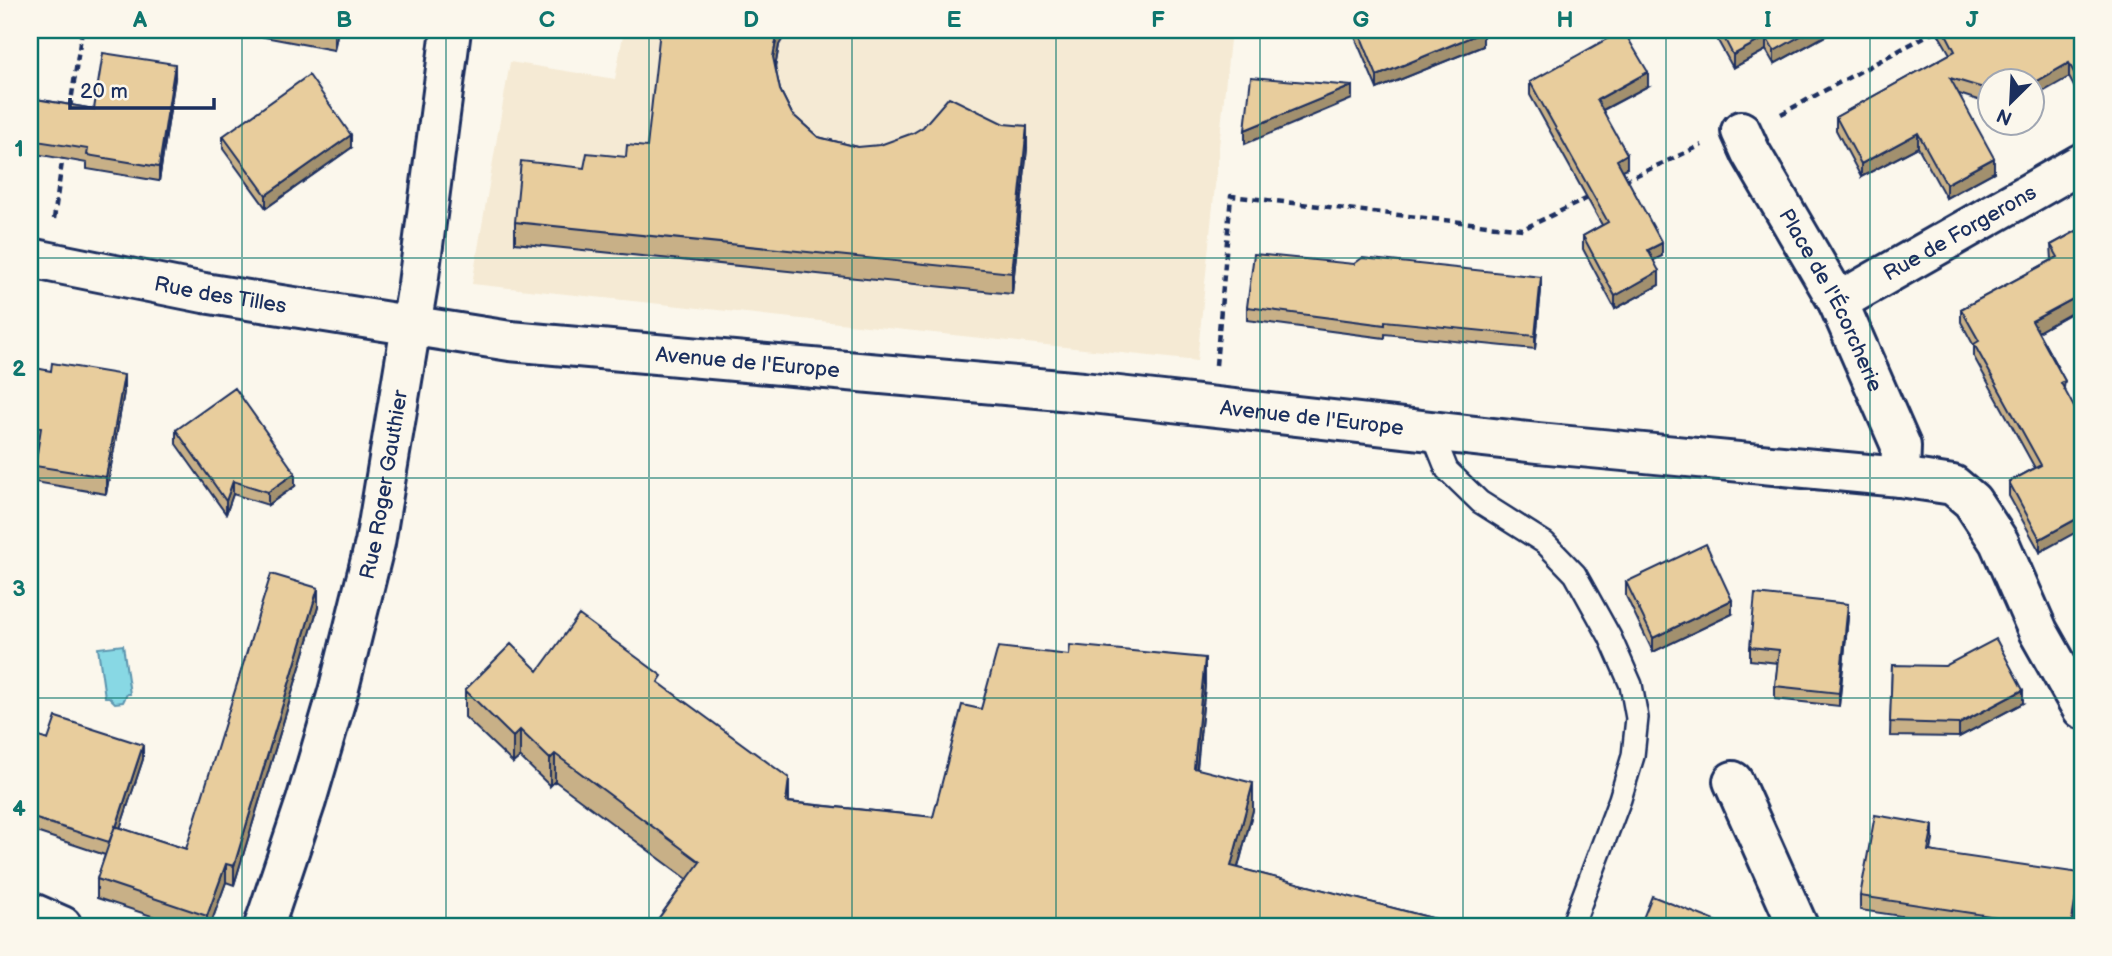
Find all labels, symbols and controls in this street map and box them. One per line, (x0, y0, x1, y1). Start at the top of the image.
text: A (132, 6, 148, 34)
text: B (336, 6, 352, 34)
text: C (539, 6, 555, 34)
text: D (743, 6, 759, 34)
text: E (947, 6, 962, 34)
text: F (1151, 6, 1165, 34)
text: G (1353, 6, 1370, 34)
text: H (1556, 6, 1574, 34)
text: I (1764, 6, 1772, 34)
text: J (1966, 6, 1979, 34)
scale bar (70, 66, 214, 110)
north arrow (1976, 66, 2046, 136)
text: 20 m (80, 79, 128, 104)
text: N (1993, 103, 2016, 130)
text: 1 (14, 135, 24, 163)
street label: Rue de Forgerons (1879, 179, 2041, 286)
street label: Place de l'Écorcherie (1774, 204, 1888, 395)
street label: Rue des Tilles (152, 271, 288, 318)
street label: Avenue de l'Europe (655, 342, 841, 383)
text: 2 (12, 355, 26, 383)
street label: Rue Roger Gauthier (354, 388, 413, 582)
street label: Avenue de l'Europe (1219, 395, 1405, 440)
text: 3 (12, 575, 26, 603)
text: 4 (12, 795, 26, 823)

